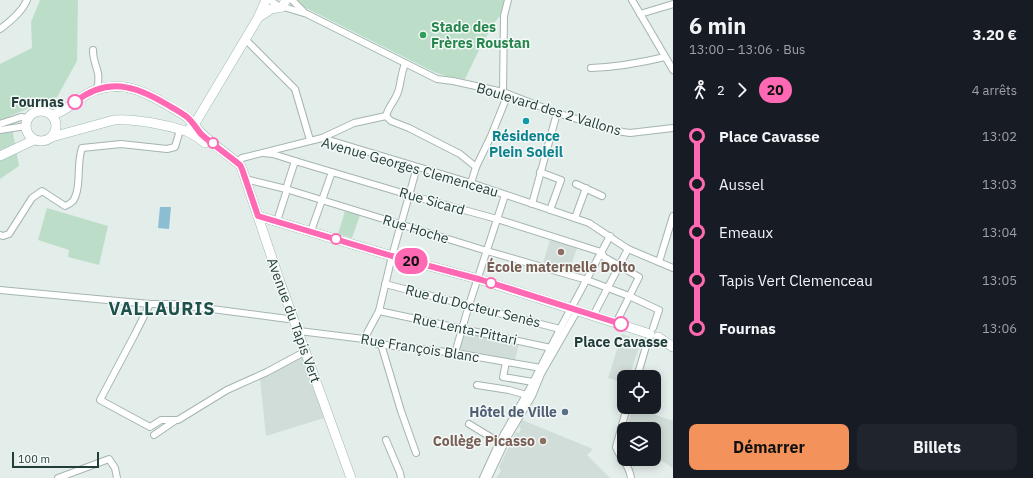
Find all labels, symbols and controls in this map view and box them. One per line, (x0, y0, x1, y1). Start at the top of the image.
text: 6 min (689, 11, 746, 40)
place label: Stade des Frères Roustan (431, 18, 530, 52)
text: 3.20 € (972, 25, 1017, 44)
marker: Stade des Frères Roustan (418, 30, 428, 40)
text: 13:00 – 13:06 · Bus (689, 41, 805, 58)
street label: Boulevard des 2 Vallons (474, 78, 624, 140)
icon: walk (689, 79, 711, 101)
icon: forward (731, 79, 753, 101)
text: 20 (767, 81, 784, 99)
text: 2 (717, 82, 725, 99)
text: 4 arrêts (972, 82, 1017, 99)
place label: Fournas (11, 93, 64, 111)
marker: Fournas (67, 94, 83, 110)
marker: Résidence Plein Soleil (521, 116, 531, 126)
place label: Résidence Plein Soleil (489, 127, 563, 161)
text: Place Cavasse (719, 127, 820, 146)
text: 13:02 (982, 128, 1017, 145)
street label: Avenue Georges Clemenceau (319, 133, 501, 201)
unlabelled marker (207, 137, 219, 149)
text: Aussel (719, 175, 764, 194)
text: 13:03 (982, 176, 1017, 193)
street label: Rue Sicard (397, 183, 467, 219)
street label: Rue Hoche (381, 210, 452, 248)
text: Emeaux (719, 223, 773, 242)
text: 13:04 (982, 224, 1017, 241)
unlabelled marker (330, 233, 342, 245)
marker: École maternelle Dolto (556, 247, 566, 257)
line badge: 20 (393, 248, 429, 274)
text: 20 (403, 252, 419, 270)
street label: Avenue du Tapis Vert (263, 255, 325, 385)
place label: École maternelle Dolto (487, 257, 636, 276)
text: Tapis Vert Clemenceau (719, 271, 873, 290)
text: 13:05 (982, 272, 1017, 289)
unlabelled marker (485, 277, 497, 289)
street label: Rue du Docteur Senès (403, 280, 543, 332)
district label: VALLAURIS (109, 297, 215, 320)
street label: Rue Lenta-Pittari (411, 309, 519, 349)
marker: Place Cavasse (613, 316, 629, 332)
text: Fournas (719, 319, 776, 338)
text: 13:06 (982, 320, 1017, 337)
street label: Rue François Blanc (359, 330, 481, 366)
place label: Place Cavasse (574, 333, 668, 351)
map controls (617, 370, 661, 466)
button: locate (617, 370, 661, 414)
place label: Hôtel de Ville (469, 403, 557, 421)
marker: Hôtel de Ville (560, 407, 570, 417)
button: layers (617, 422, 661, 466)
button: Démarrer (689, 424, 849, 470)
button: Billets (857, 424, 1017, 470)
place label: Collège Picasso (433, 432, 535, 450)
marker: Collège Picasso (538, 436, 548, 446)
scale bar (12, 450, 99, 469)
text: 100 m (18, 452, 50, 466)

